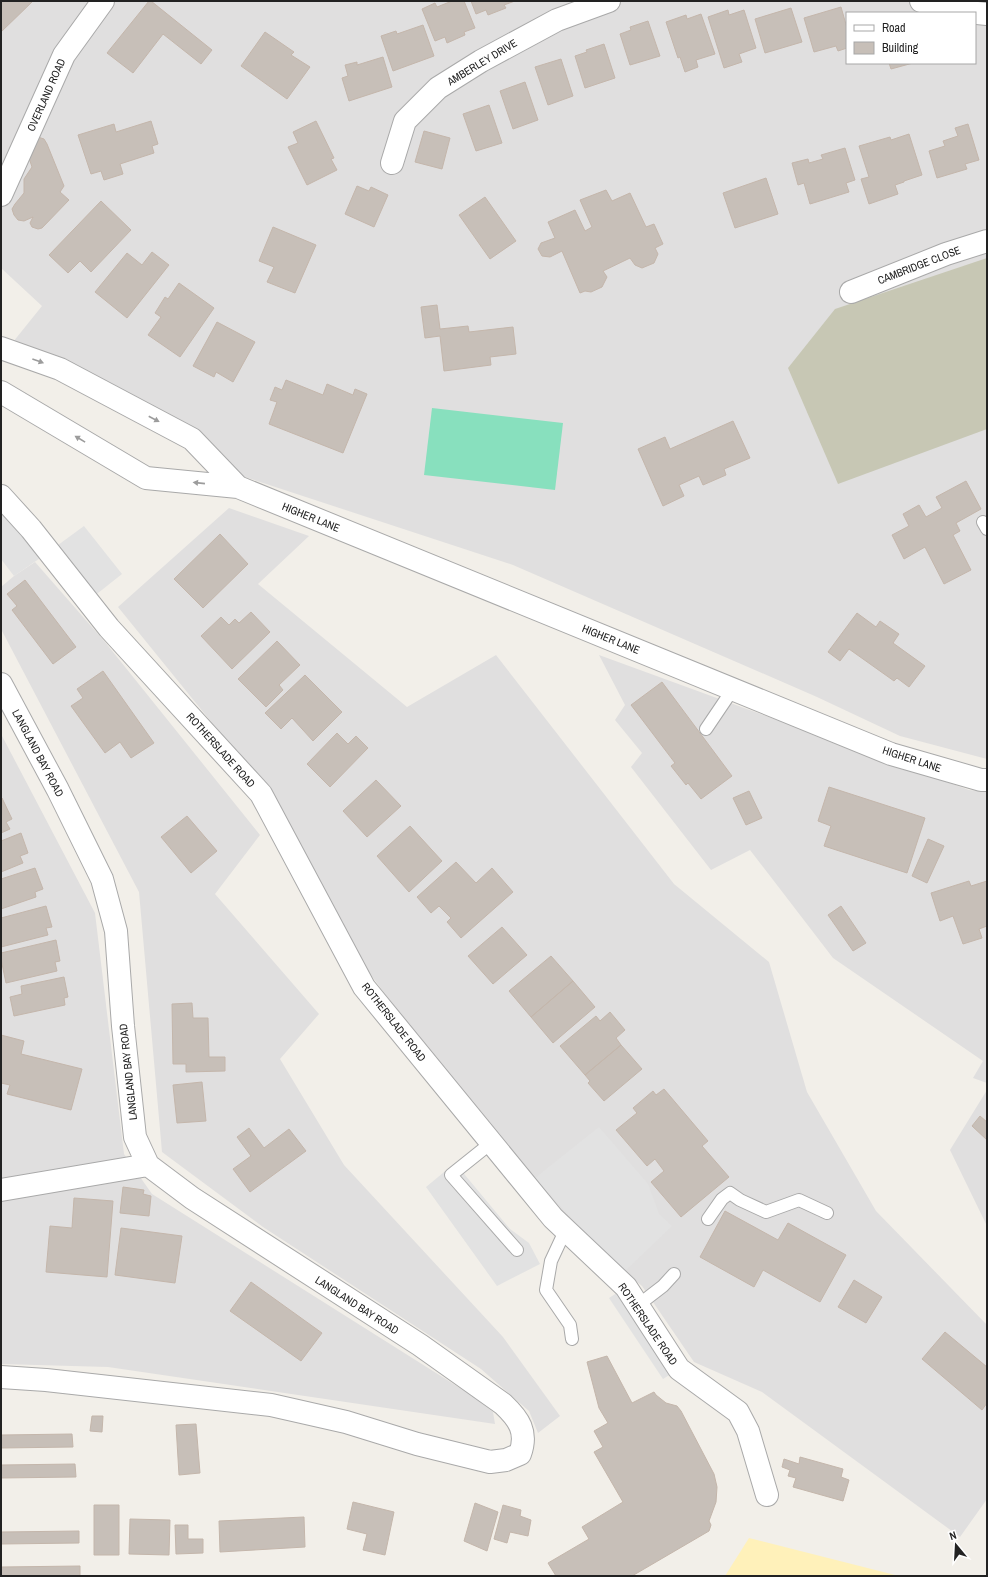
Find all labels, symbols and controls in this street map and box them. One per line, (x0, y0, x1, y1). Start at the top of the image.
legend (846, 12, 976, 64)
text: Road (882, 20, 906, 36)
street label: AMBERLEY DRIVE (444, 36, 519, 89)
text: Building (882, 40, 919, 56)
street label: OVERLAND ROAD (24, 56, 68, 134)
street label: CAMBRIDGE CLOSE (876, 243, 962, 287)
one-way arrow (32, 359, 44, 365)
one-way arrow (148, 416, 160, 422)
one-way arrow (74, 435, 86, 442)
one-way arrow (193, 480, 205, 487)
street label: HIGHER LANE (280, 499, 342, 535)
street label: HIGHER LANE (580, 621, 642, 657)
street label: LANGLAND BAY ROAD (9, 707, 67, 799)
street label: ROTHERSLADE ROAD (184, 710, 258, 790)
street label: HIGHER LANE (881, 743, 943, 775)
street label: ROTHERSLADE ROAD (359, 980, 429, 1064)
street label: LANGLAND BAY ROAD (116, 1023, 140, 1121)
street label: LANGLAND BAY ROAD (313, 1273, 401, 1337)
street label: ROTHERSLADE ROAD (615, 1280, 681, 1368)
north arrow (936, 1525, 976, 1565)
text: N (948, 1528, 958, 1543)

